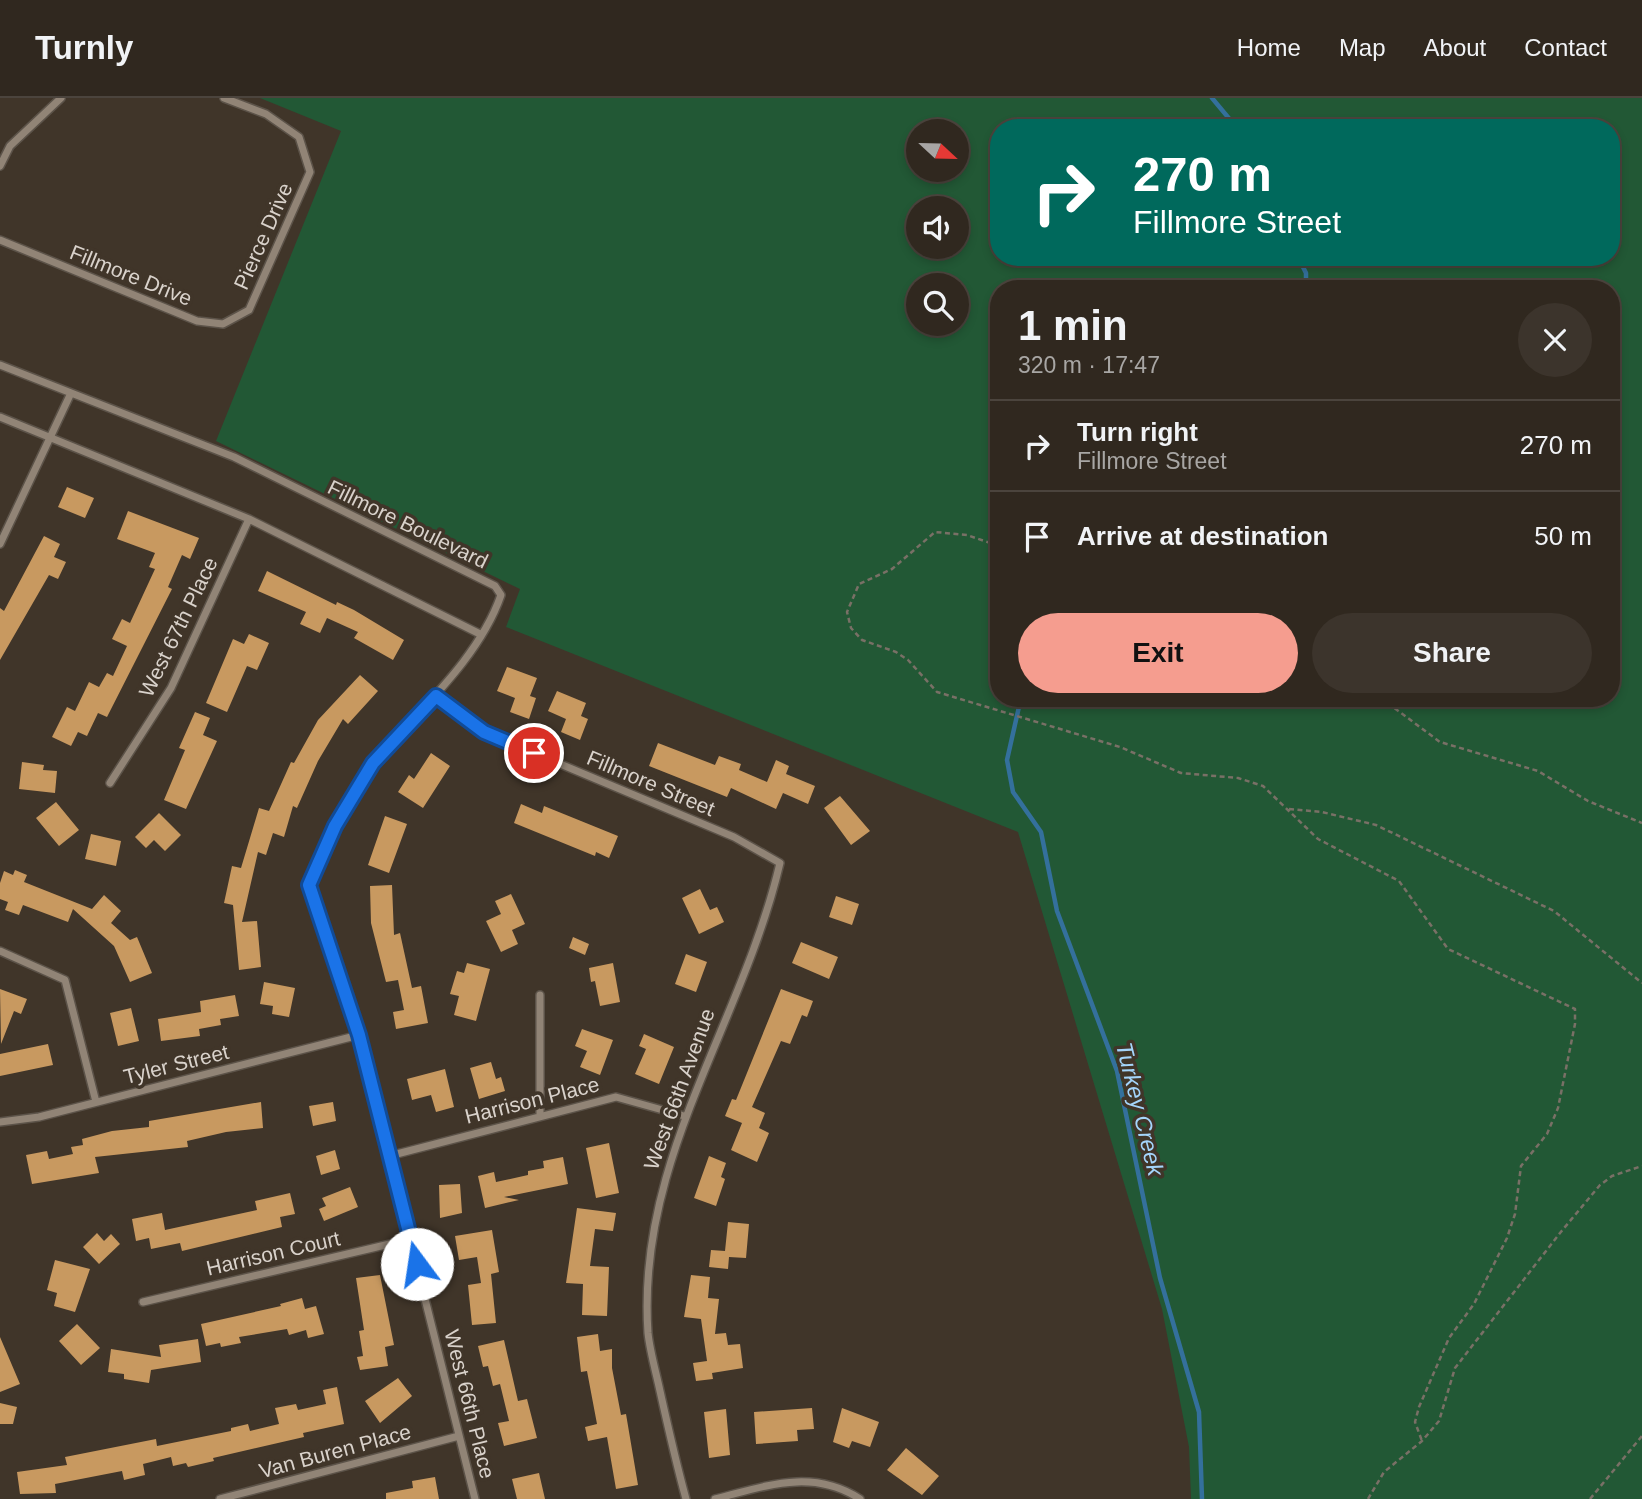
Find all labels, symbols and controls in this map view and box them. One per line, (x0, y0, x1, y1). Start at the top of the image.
text: Turnly (35, 29, 133, 66)
text: Home (1237, 34, 1301, 61)
text: Map (1339, 34, 1386, 61)
text: About (1424, 34, 1486, 61)
text: Contact (1524, 34, 1607, 61)
north arrow (906, 119, 970, 182)
map controls (906, 119, 969, 336)
icon: right (1018, 147, 1109, 238)
text: 270 m (1133, 147, 1272, 201)
street label: Pierce Drive (229, 179, 297, 293)
button: sound (906, 196, 969, 259)
text: Fillmore Street (1133, 204, 1341, 240)
street label: Fillmore Drive (67, 240, 195, 310)
button: search (906, 273, 969, 336)
text: 1 min (1018, 302, 1128, 349)
button: close (1518, 303, 1592, 377)
text: 320 m · 17:47 (1018, 352, 1160, 378)
text: Turn right (1077, 417, 1198, 447)
icon: right (1018, 427, 1056, 465)
text: 270 m (1520, 430, 1592, 460)
text: Fillmore Street (1077, 448, 1227, 474)
street label: Fillmore Boulevard (324, 475, 492, 573)
icon: arrive (1018, 518, 1056, 556)
text: Arrive at destination (1077, 521, 1328, 551)
text: 50 m (1534, 521, 1592, 551)
street label: West 67th Place (134, 553, 222, 701)
button: Exit (1018, 613, 1298, 693)
button: Share (1312, 613, 1592, 693)
pin (504, 723, 564, 783)
icon: arrive (515, 734, 553, 772)
street label: Fillmore Street (584, 746, 718, 820)
street label: West 66th Avenue (639, 1005, 719, 1173)
street label: Tyler Street (121, 1040, 231, 1088)
water label: Turkey Creek (1111, 1040, 1169, 1180)
street label: Harrison Place (462, 1072, 602, 1128)
street label: Harrison Court (204, 1226, 342, 1280)
position arrow (380, 1227, 454, 1301)
street label: West 66th Place (440, 1327, 500, 1481)
street label: Van Buren Place (257, 1420, 413, 1482)

